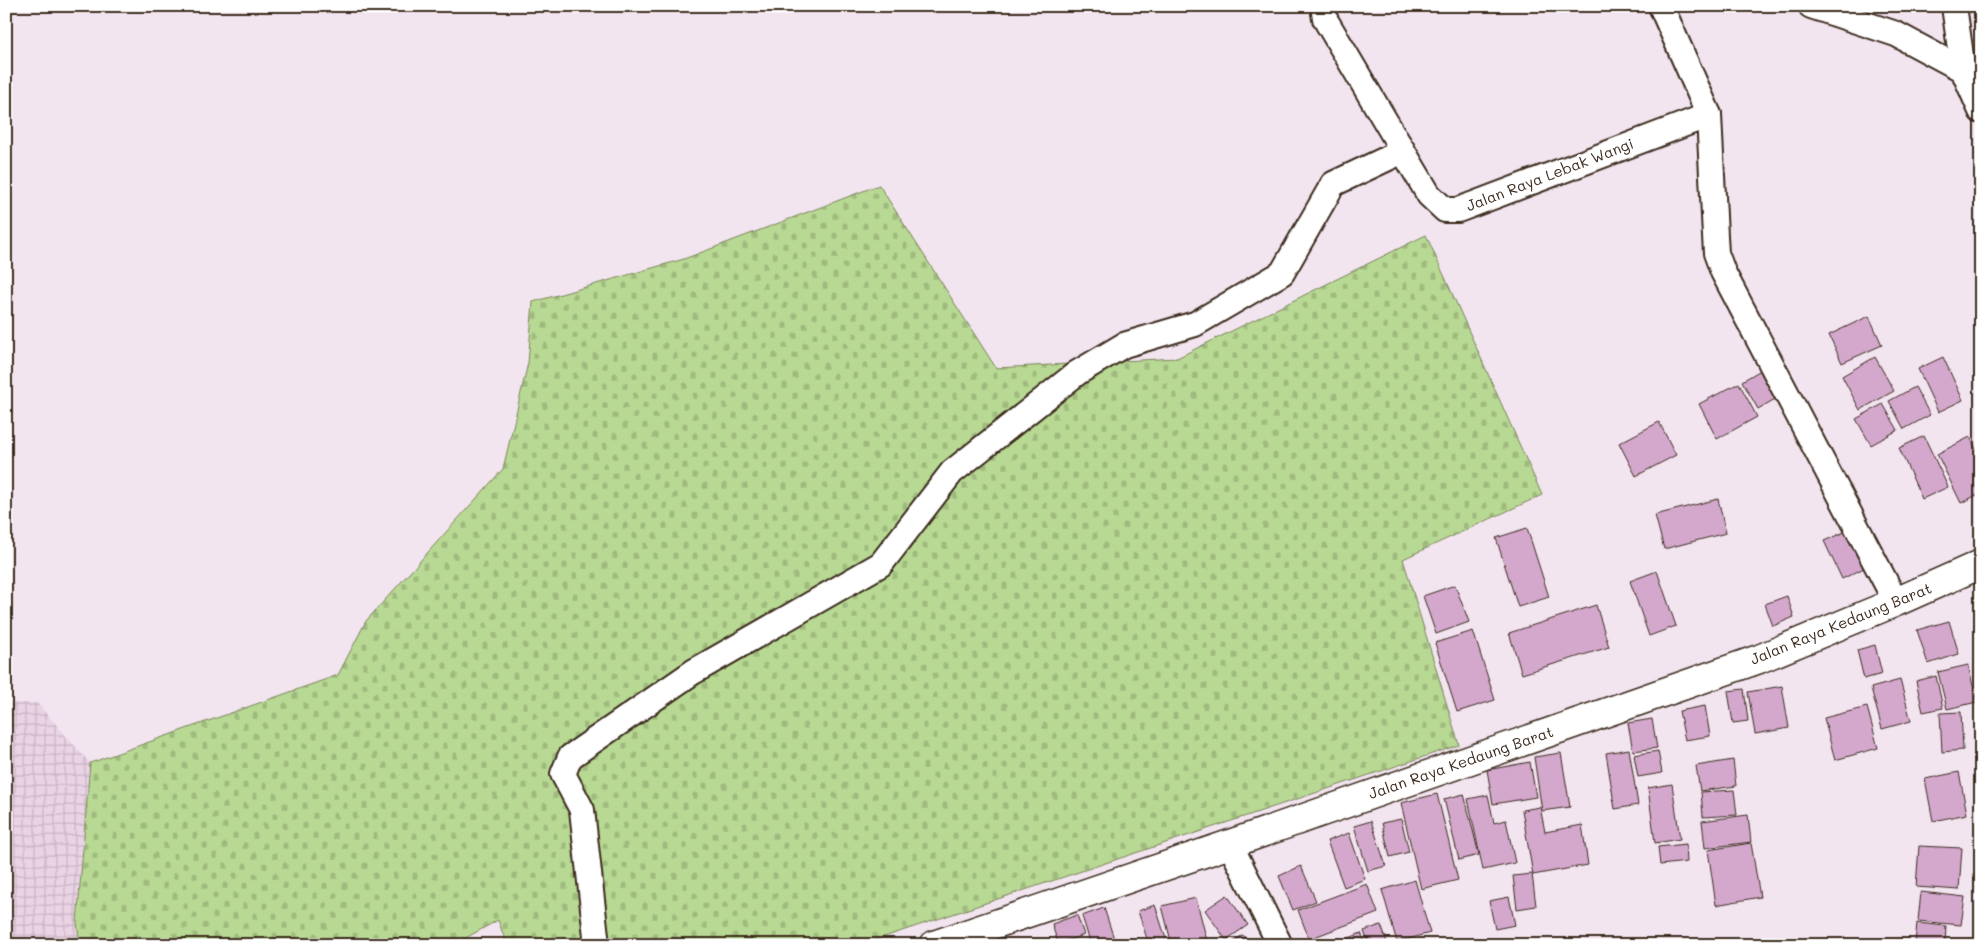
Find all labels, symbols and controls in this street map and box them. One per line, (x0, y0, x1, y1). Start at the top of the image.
street label: Jalan Raya Lebak Wangi (1463, 133, 1636, 215)
street label: Jalan Raya Kedaung Barat (1747, 577, 1934, 669)
street label: Jalan Raya Kedaung Barat (1366, 721, 1556, 803)

